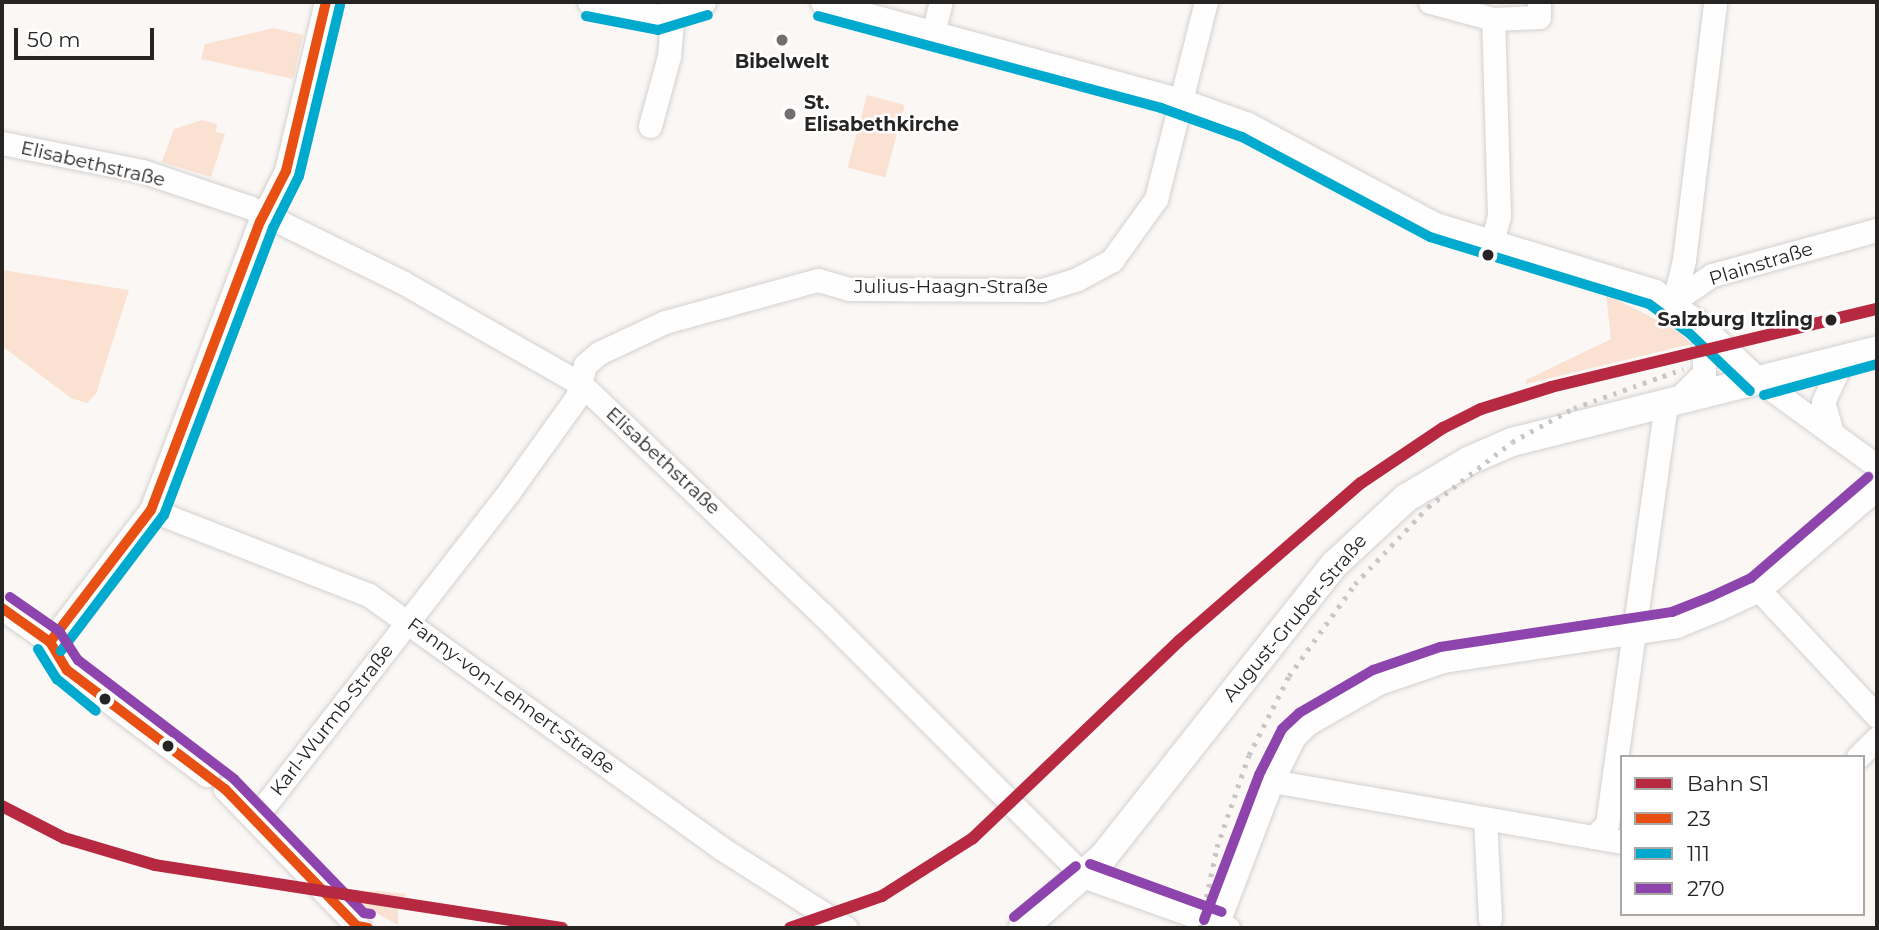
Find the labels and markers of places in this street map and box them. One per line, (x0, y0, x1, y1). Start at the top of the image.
marker: Bibelwelt (774, 32, 790, 48)
place label: Bibelwelt (735, 51, 829, 73)
place label: St. Elisabethkirche (804, 92, 959, 136)
marker: St. Elisabethkirche (782, 106, 798, 122)
unlabelled marker (1481, 248, 1495, 262)
marker: Salzburg Itzling (1819, 308, 1843, 332)
place label: Salzburg Itzling (1657, 309, 1813, 331)
unlabelled marker (98, 692, 112, 706)
unlabelled marker (161, 739, 175, 753)

